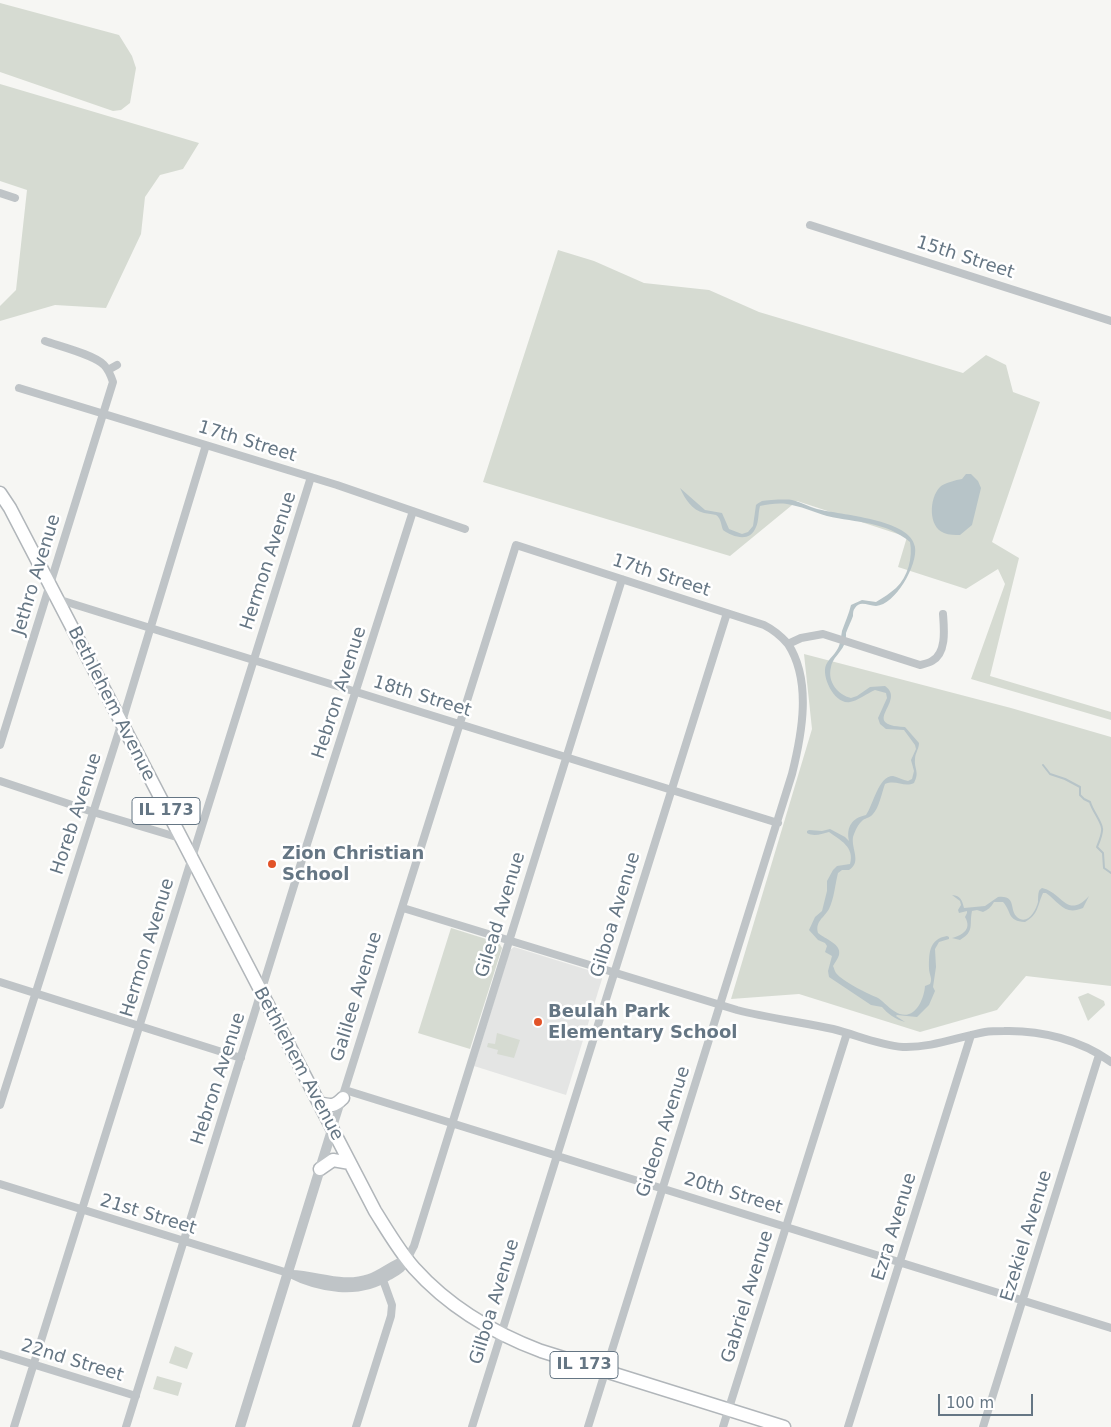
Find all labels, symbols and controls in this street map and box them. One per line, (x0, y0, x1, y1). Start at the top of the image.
street label: 15th Street (913, 232, 1017, 284)
street label: 17th Street (195, 417, 299, 467)
street label: Hermon Avenue (236, 489, 302, 633)
street label: Jethro Avenue (8, 512, 66, 638)
street label: 17th Street (609, 550, 713, 602)
street label: Bethlehem Avenue (63, 623, 159, 785)
street label: Hebron Avenue (308, 624, 372, 762)
street label: 18th Street (370, 672, 474, 722)
street label: Horeb Avenue (47, 750, 107, 878)
road number: IL 173 (132, 798, 200, 824)
place label: Zion Christian School (282, 843, 424, 886)
street label: Gilead Avenue (472, 850, 530, 980)
street label: Gilboa Avenue (587, 850, 645, 980)
marker: Zion Christian School (266, 858, 278, 870)
street label: Hermon Avenue (117, 876, 179, 1020)
street label: Galilee Avenue (327, 929, 387, 1065)
street label: Bethlehem Avenue (248, 984, 348, 1144)
place label: Beulah Park Elementary School (548, 1001, 737, 1044)
street label: Hebron Avenue (187, 1010, 251, 1148)
marker: Beulah Park Elementary School (532, 1016, 544, 1028)
street label: Gideon Avenue (633, 1064, 695, 1200)
street label: Ezekiel Avenue (997, 1168, 1057, 1304)
street label: 20th Street (681, 1169, 785, 1219)
street label: Ezra Avenue (868, 1170, 922, 1284)
street label: 21st Street (97, 1190, 199, 1240)
street label: Gabriel Avenue (718, 1228, 778, 1366)
street label: Gilboa Avenue (466, 1237, 524, 1367)
street label: 22nd Street (18, 1335, 126, 1387)
road number: IL 173 (550, 1352, 618, 1378)
scale bar (941, 1384, 1036, 1416)
text: 100 m (946, 1394, 994, 1412)

